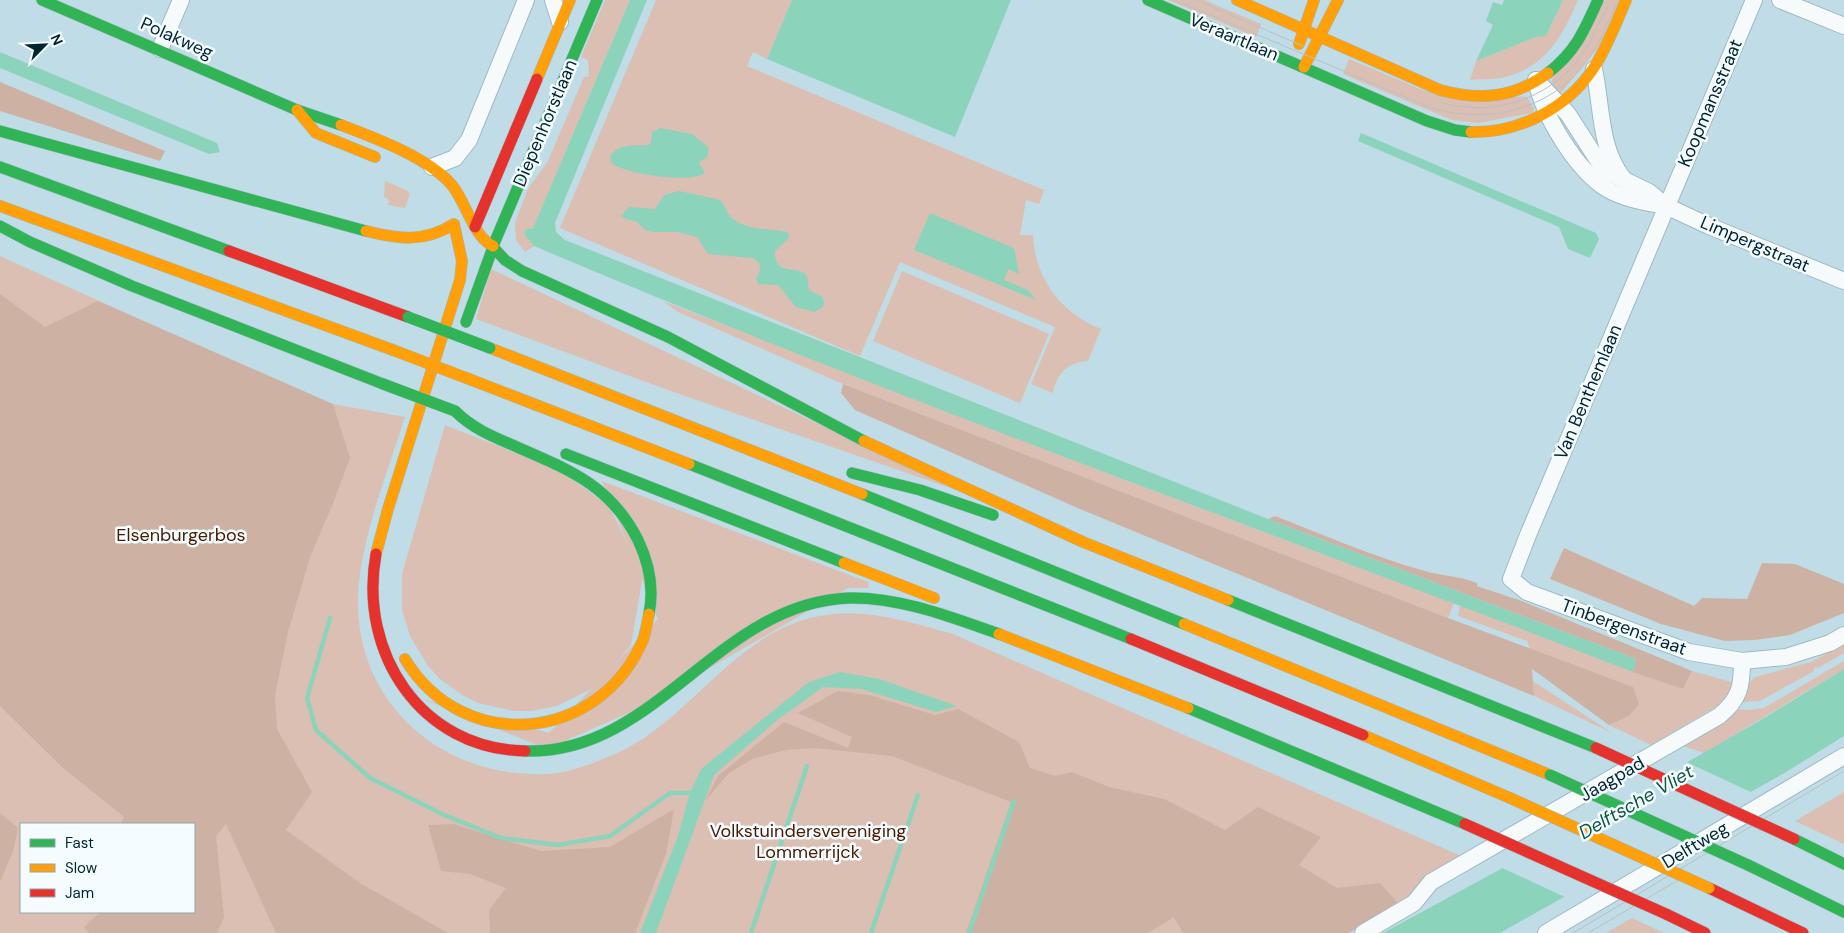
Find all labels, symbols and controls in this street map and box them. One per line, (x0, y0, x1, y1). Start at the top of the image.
street label: Veraartlaan (1186, 7, 1282, 67)
street label: Polakweg (137, 11, 217, 65)
north arrow (20, 20, 70, 70)
text: N (47, 31, 67, 48)
street label: Koopmansstraat (1672, 35, 1748, 171)
street label: Diepenhorstlaan (507, 56, 583, 190)
street label: Limpergstraat (1697, 210, 1813, 278)
street label: Van Benthemlaan (1549, 321, 1627, 463)
park label: Elsenburgerbos (116, 523, 246, 547)
street label: Tinbergenstraat (1558, 593, 1690, 661)
street label: Jaagpad (1575, 751, 1649, 807)
water label: Delftsche Vliet (1574, 759, 1699, 845)
street label: Delftweg (1657, 816, 1733, 874)
park label: Volkstuindersvereniging Lommerrijck (710, 819, 906, 864)
legend (20, 823, 195, 913)
text: Fast (65, 833, 94, 853)
text: Slow (65, 858, 98, 878)
text: Jam (65, 883, 94, 903)

